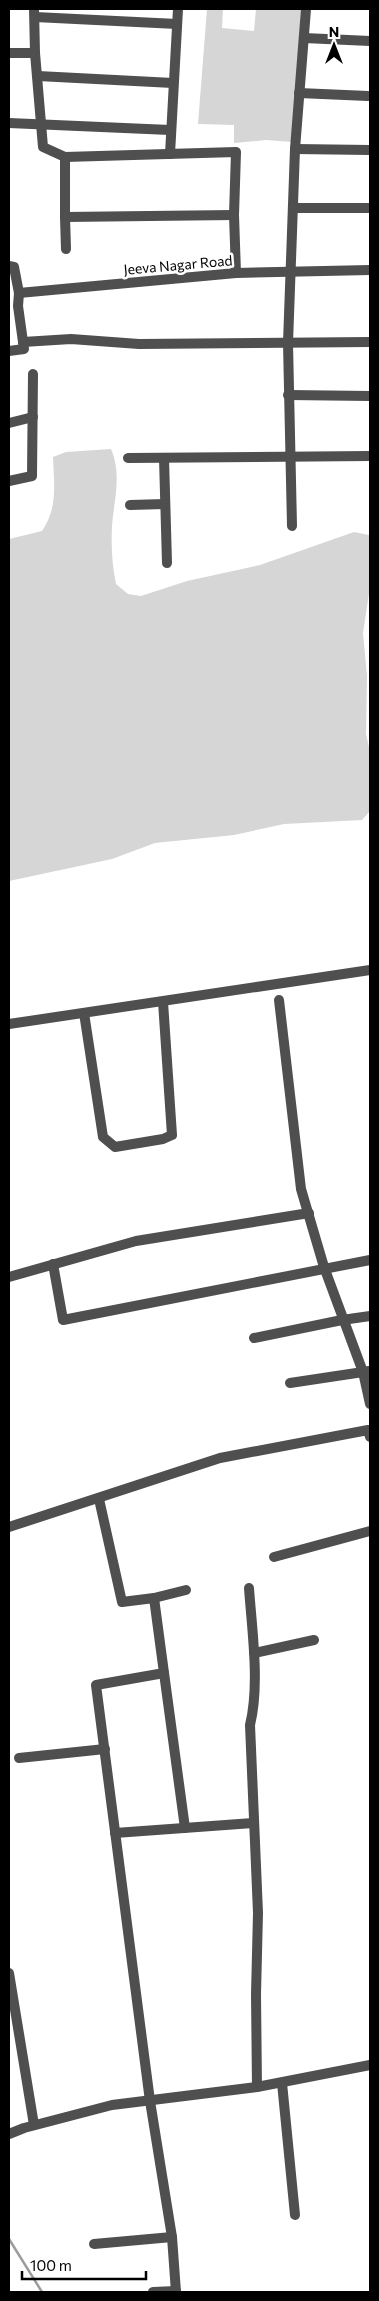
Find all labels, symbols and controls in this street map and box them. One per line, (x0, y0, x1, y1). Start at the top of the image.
north arrow (309, 20, 359, 70)
text: N (329, 23, 339, 40)
street label: Jeeva Nagar Road (123, 251, 233, 278)
scale bar (22, 2248, 146, 2280)
text: 100 m (30, 2256, 72, 2274)

